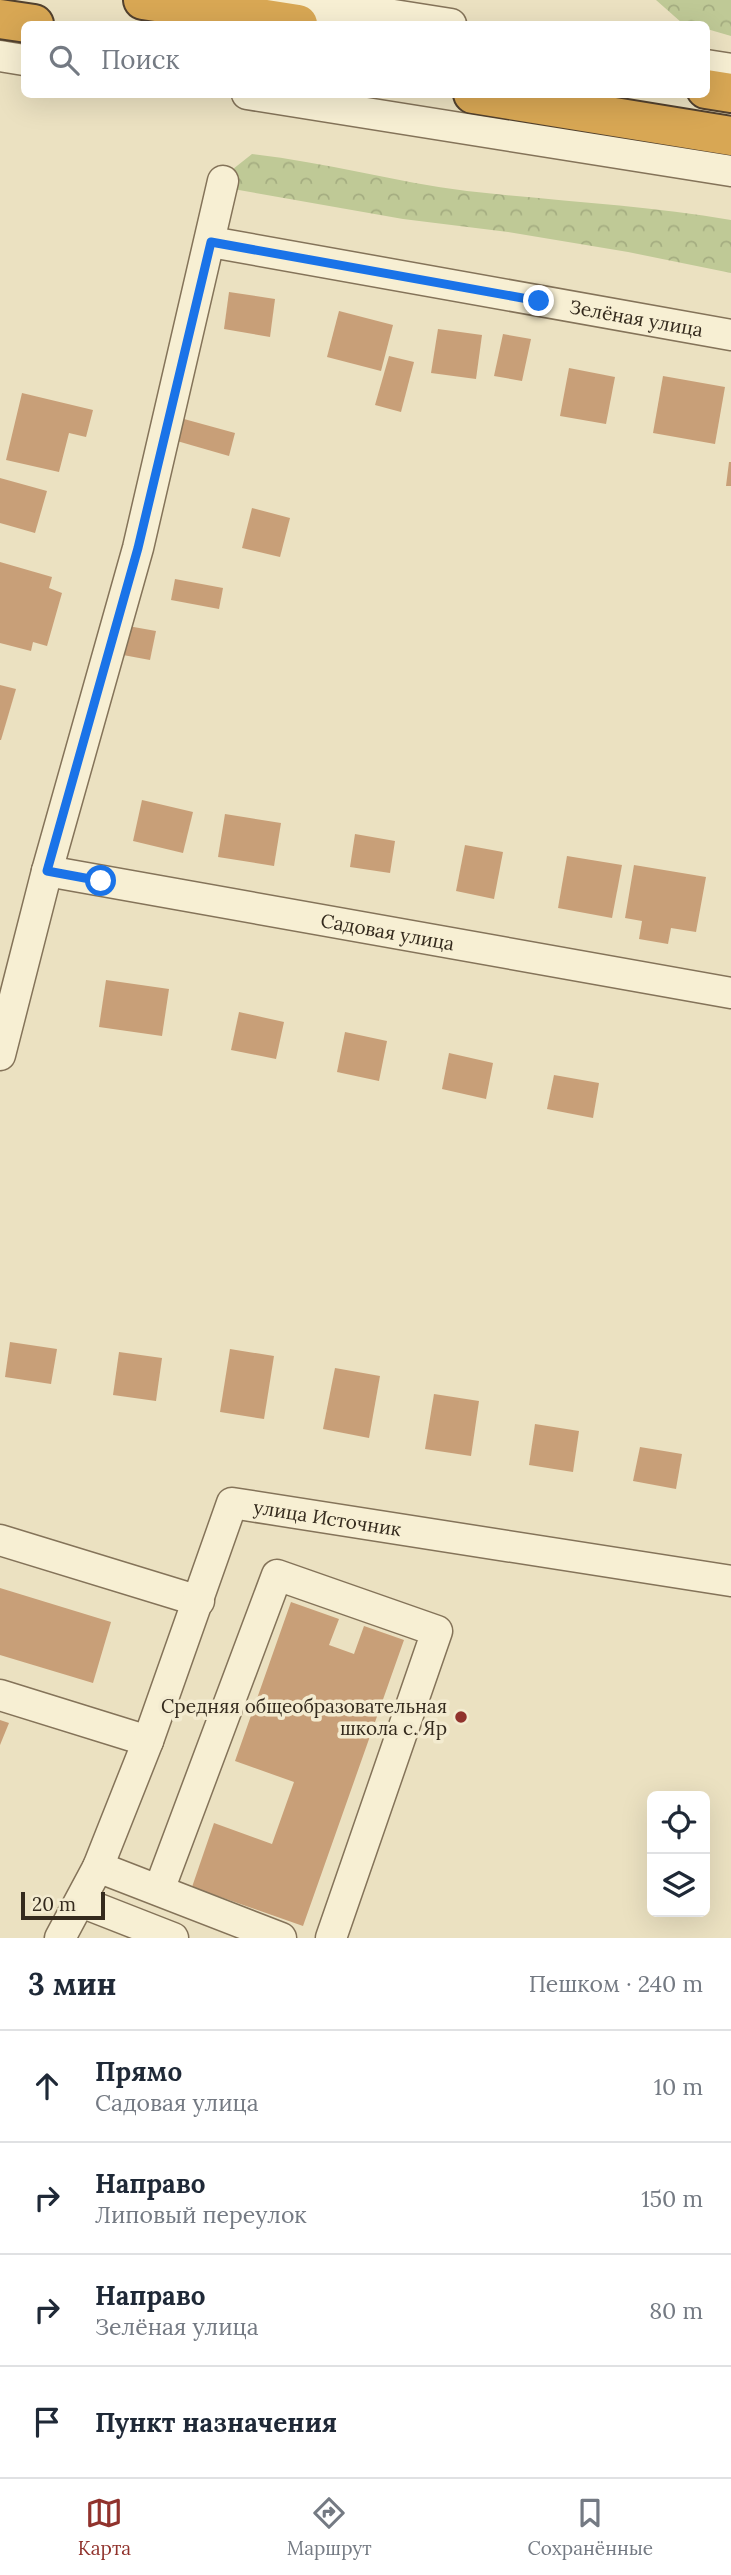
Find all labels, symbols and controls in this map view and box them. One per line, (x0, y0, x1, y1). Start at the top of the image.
search box (21, 21, 710, 98)
icon: search (45, 41, 83, 79)
text: Поиск (101, 43, 180, 76)
route end (523, 285, 554, 316)
street label: Зелёная улица (568, 294, 705, 342)
route start (85, 865, 116, 896)
street label: Садовая улица (319, 908, 456, 955)
street label: улица Источник (252, 1495, 404, 1541)
place label: Средняя общеобразовательная школа с. Яр (161, 1694, 447, 1740)
marker: Средняя общеобразовательная школа с. Яр (453, 1709, 469, 1725)
map controls (647, 1791, 710, 1917)
button: locate (647, 1791, 710, 1854)
button: layers (647, 1854, 710, 1917)
scale bar (21, 1889, 105, 1921)
text: 20 m (32, 1892, 76, 1916)
text: 3 мин (28, 1965, 116, 2003)
text: Пешком · 240 m (529, 1969, 703, 1998)
text: Прямо (95, 2055, 182, 2088)
icon: ahead (28, 2067, 66, 2105)
text: 10 m (654, 2072, 703, 2101)
text: Садовая улица (95, 2088, 259, 2117)
text: Направо (95, 2167, 206, 2200)
icon: right (28, 2179, 66, 2217)
text: 150 m (641, 2184, 703, 2213)
text: Липовый переулок (95, 2200, 307, 2229)
text: Направо (95, 2279, 206, 2312)
icon: right (28, 2291, 66, 2329)
text: 80 m (649, 2296, 703, 2325)
text: Зелёная улица (95, 2312, 259, 2341)
icon: arrive (28, 2403, 66, 2441)
text: Пункт назначения (95, 2406, 337, 2439)
tab: Карта (78, 2494, 131, 2560)
tab: Маршрут (287, 2494, 372, 2560)
tab: Сохранённые (527, 2494, 653, 2560)

